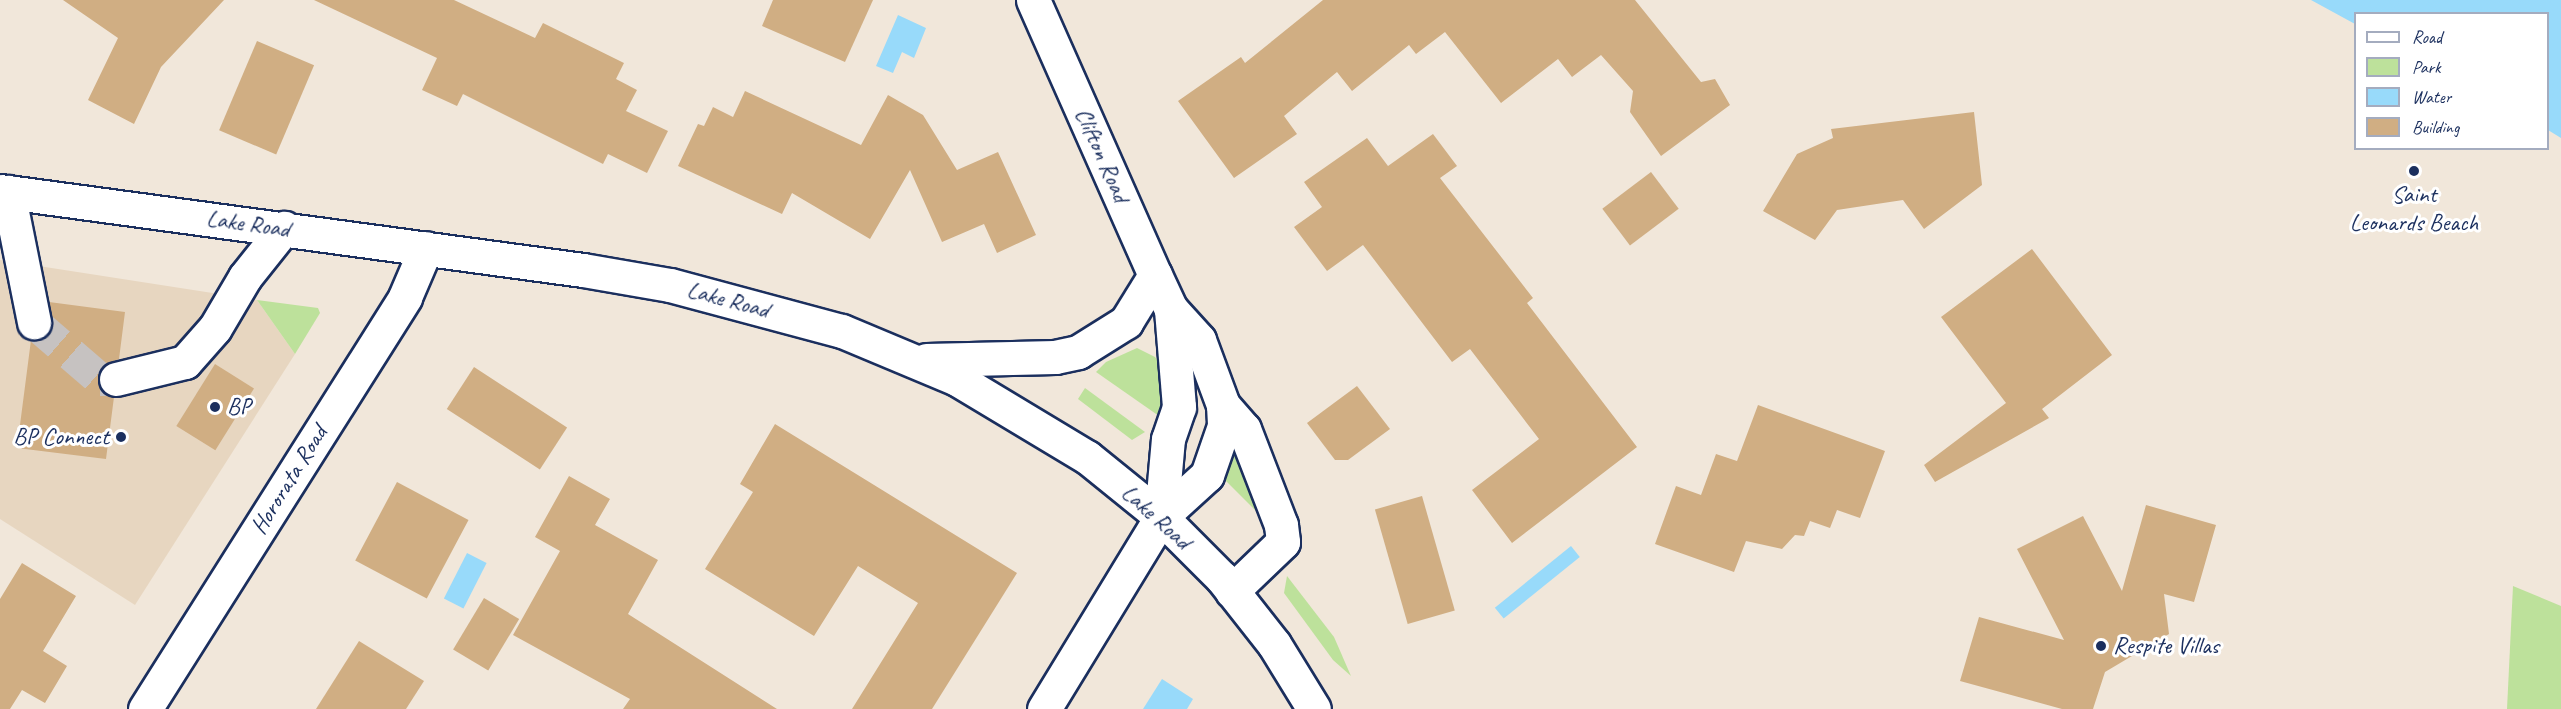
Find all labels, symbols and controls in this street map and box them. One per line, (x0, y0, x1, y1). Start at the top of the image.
legend (2354, 12, 2549, 150)
text: Road (2412, 26, 2442, 48)
text: Park (2412, 56, 2441, 78)
text: Water (2412, 86, 2451, 108)
street label: Clifton Road (1069, 104, 1135, 206)
text: Building (2412, 116, 2459, 138)
marker: Saint Leonards Beach (2407, 164, 2421, 178)
place label: Saint Leonards Beach (2350, 181, 2478, 237)
street label: Lake Road (205, 204, 291, 244)
street label: Lake Road (684, 275, 772, 325)
place label: BP (227, 393, 251, 421)
marker: BP (208, 400, 222, 414)
street label: Hororata Road (244, 421, 334, 539)
place label: BP Connect (14, 423, 109, 451)
marker: BP Connect (114, 430, 128, 444)
street label: Lake Road (1115, 478, 1197, 556)
place label: Respite Villas (2113, 632, 2219, 660)
marker: Respite Villas (2094, 639, 2108, 653)

